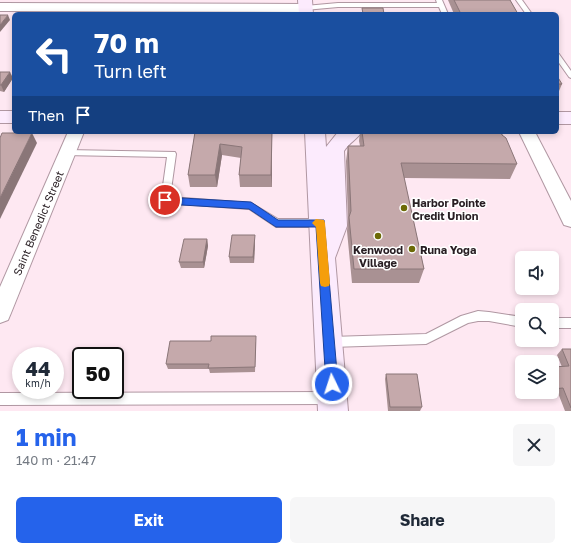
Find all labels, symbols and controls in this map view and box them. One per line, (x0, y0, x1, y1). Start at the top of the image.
text: 70 m (94, 26, 159, 59)
icon: left (28, 28, 80, 80)
text: Turn left (94, 60, 167, 82)
icon: arrive (72, 104, 94, 126)
text: Then (28, 106, 64, 124)
street label: Saint Benedict Street (10, 169, 66, 277)
pin (148, 183, 182, 217)
icon: arrive (154, 189, 176, 211)
place label: Harbor Pointe Credit Union (412, 196, 486, 222)
marker: Harbor Pointe Credit Union (399, 203, 409, 213)
marker: Kenwood Village (373, 231, 383, 241)
place label: Kenwood Village (353, 243, 403, 269)
place label: Runa Yoga (420, 243, 476, 256)
marker: Runa Yoga (407, 244, 417, 254)
map controls (515, 251, 559, 399)
button: sound (515, 251, 559, 295)
button: search (515, 303, 559, 347)
speed limit sign: 50 (72, 347, 124, 399)
button: layers (515, 355, 559, 399)
text: 44 (25, 356, 50, 380)
position arrow (311, 363, 353, 405)
text: km/h (25, 377, 51, 389)
text: 1 min (16, 422, 76, 451)
button: close (513, 424, 555, 466)
text: 140 m · 21:47 (16, 452, 96, 468)
button: Exit (16, 497, 282, 543)
button: Share (290, 497, 555, 543)

